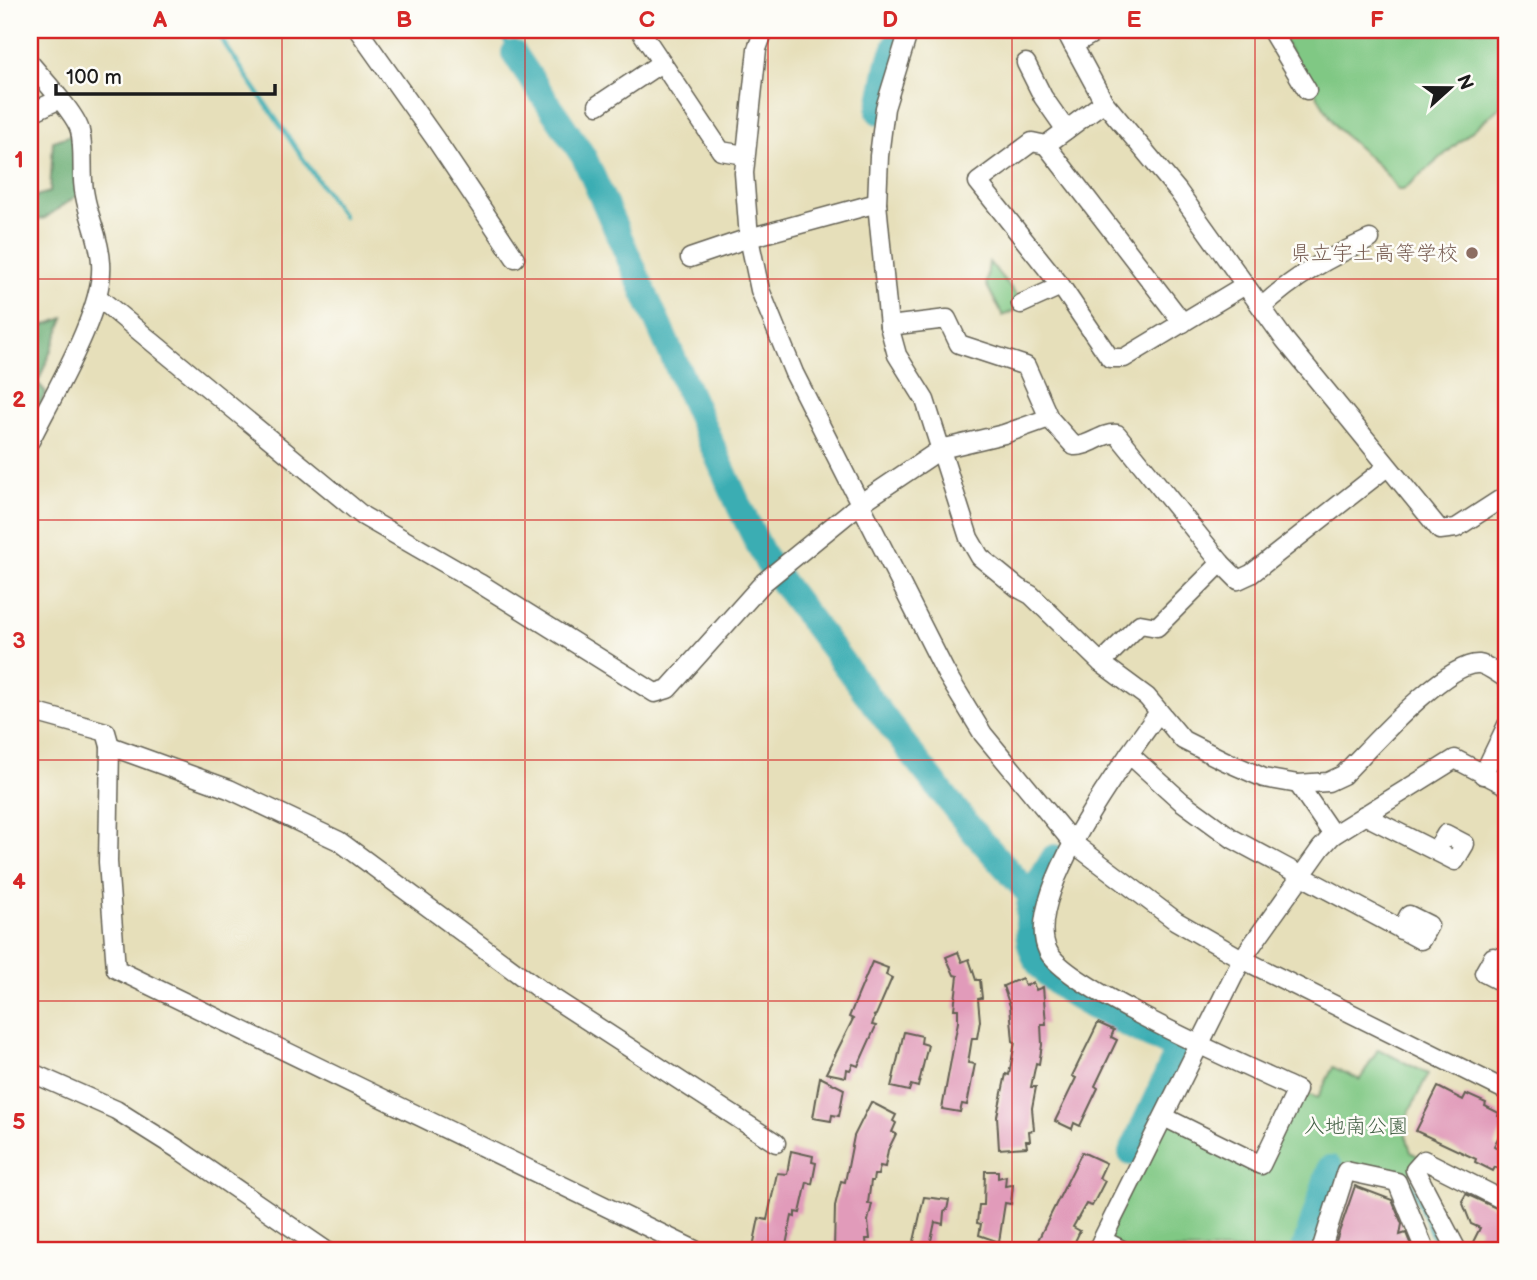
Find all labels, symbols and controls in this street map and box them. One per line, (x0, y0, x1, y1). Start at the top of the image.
text: A (152, 6, 168, 34)
text: B (396, 6, 412, 34)
text: C (639, 6, 655, 34)
text: D (882, 6, 898, 34)
text: E (1127, 6, 1142, 34)
text: F (1370, 6, 1384, 34)
scale bar (56, 52, 275, 96)
north arrow (1414, 52, 1484, 122)
text: 100 m (66, 65, 122, 90)
text: N (1451, 72, 1478, 93)
text: 1 (14, 146, 24, 174)
place label: 県立宇土高等学校 (1290, 241, 1458, 266)
marker: 県立宇土高等学校 (1464, 245, 1480, 261)
text: 2 (12, 386, 26, 414)
text: 3 (12, 627, 26, 655)
text: 4 (12, 868, 26, 896)
text: 5 (12, 1108, 26, 1136)
park label: 入地南公園 (1304, 1114, 1409, 1139)

